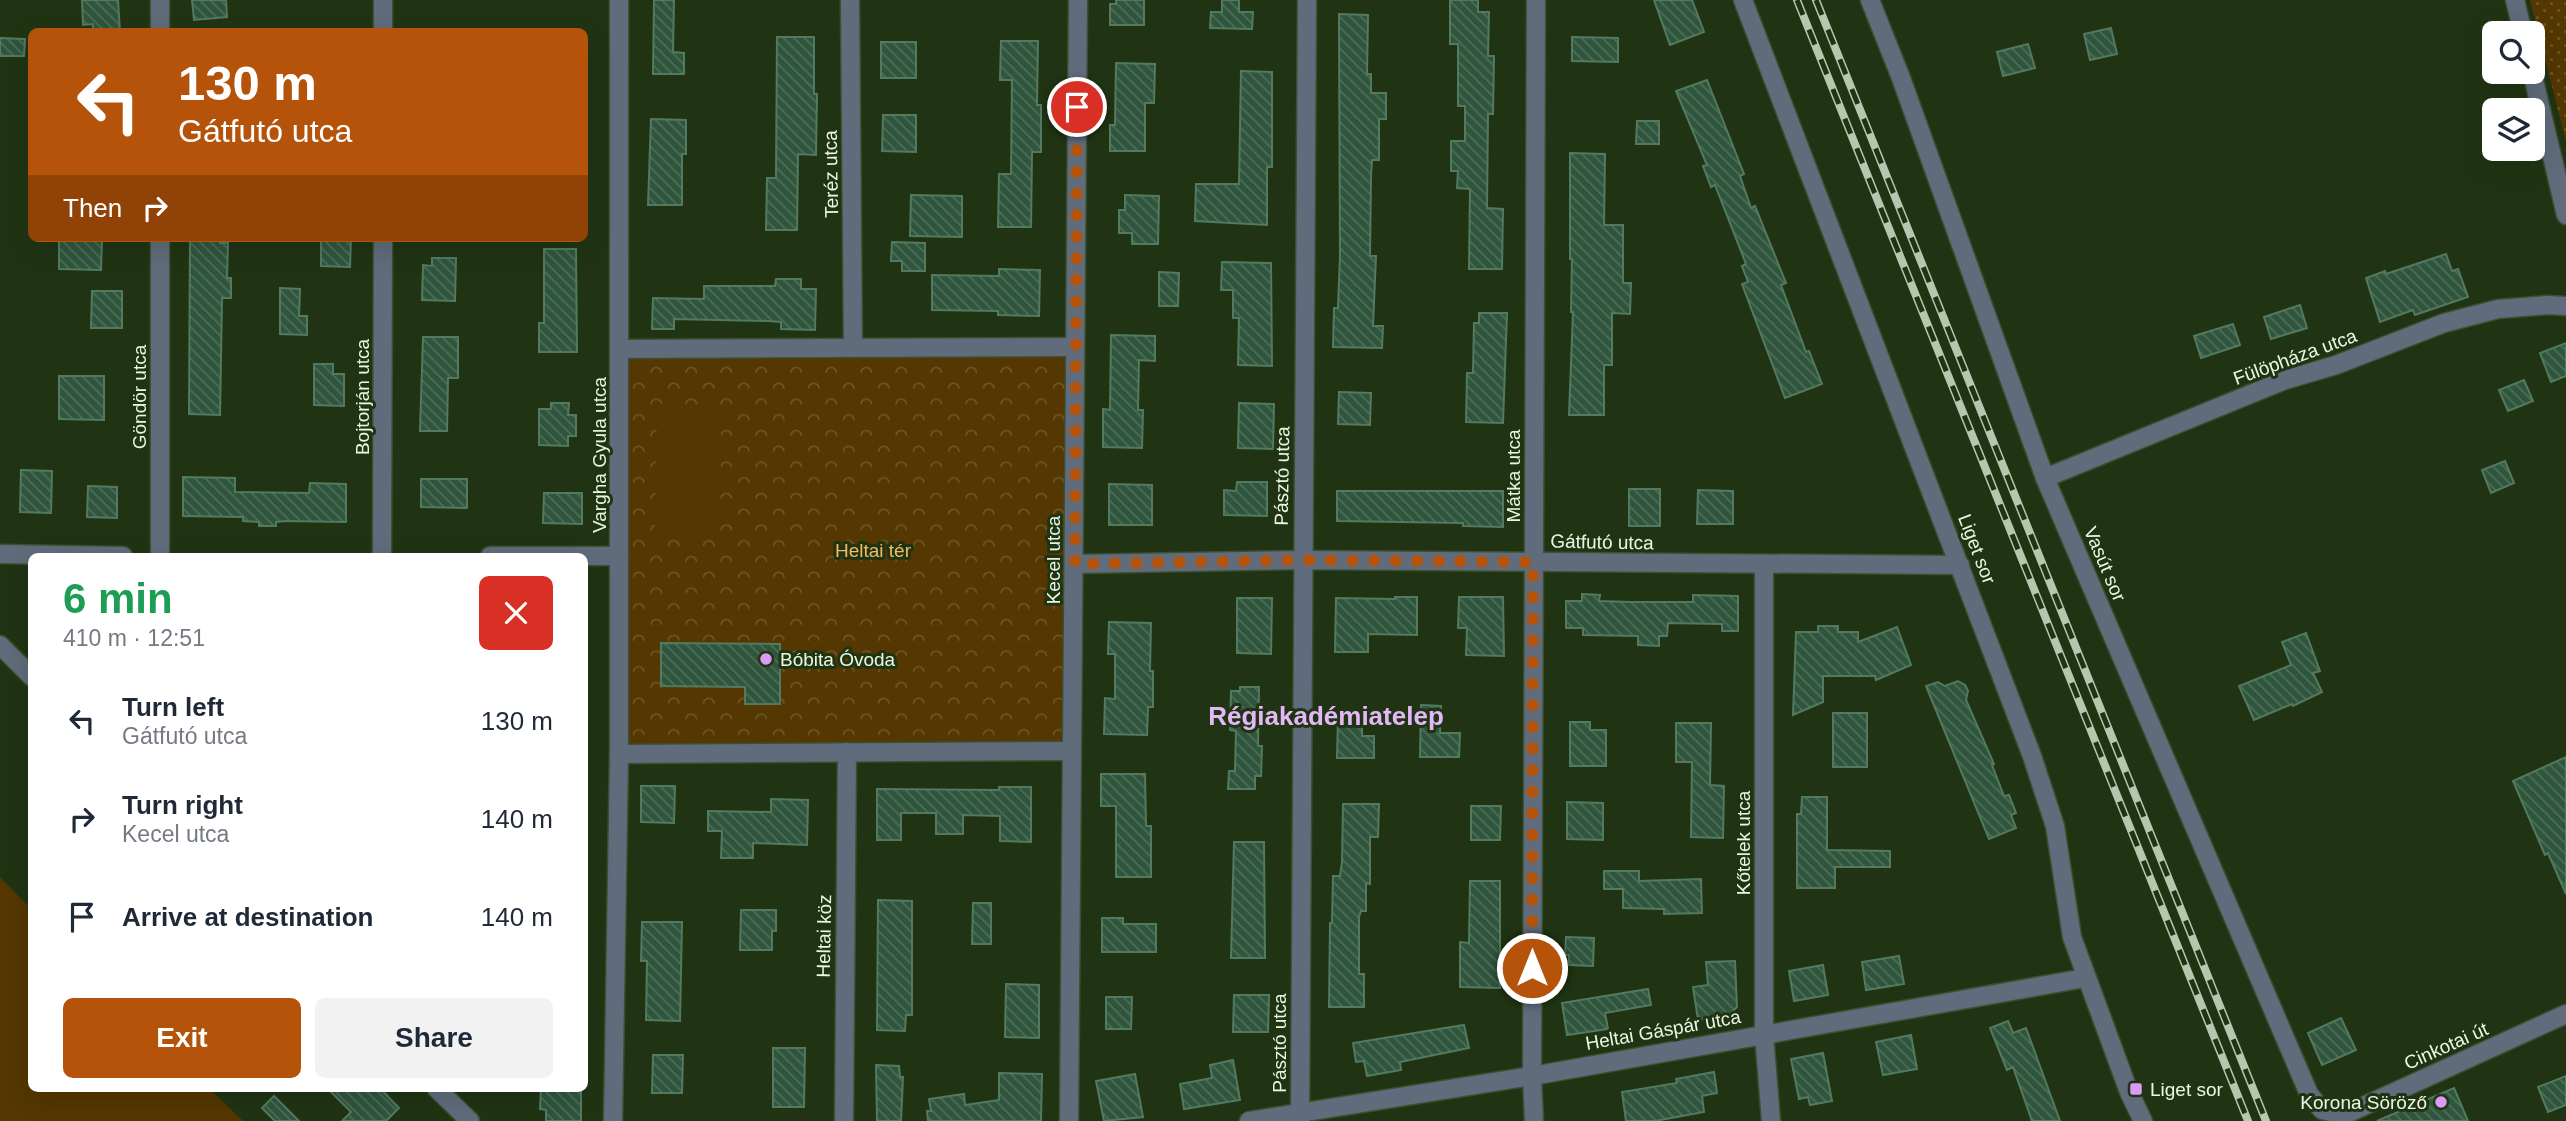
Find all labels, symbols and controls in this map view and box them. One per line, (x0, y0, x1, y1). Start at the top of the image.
map controls (2482, 21, 2545, 161)
button: search (2482, 21, 2545, 84)
icon: left (63, 56, 154, 147)
text: 130 m (178, 56, 317, 110)
pin (1047, 77, 1107, 137)
icon: arrive (1058, 88, 1096, 126)
button: layers (2482, 98, 2545, 161)
text: Gátfutó utca (178, 113, 352, 149)
street label: Teréz utca (820, 130, 842, 218)
icon: right (136, 189, 174, 227)
text: Then (63, 193, 122, 223)
street label: Fülöpháza utca (2230, 325, 2360, 389)
street label: Bojtorján utca (352, 338, 373, 455)
street label: Göndör utca (129, 344, 150, 449)
street label: Vargha Gyula utca (589, 377, 610, 533)
street label: Pásztó utca (1271, 426, 1293, 526)
street label: Mátka utca (1503, 429, 1524, 522)
street label: Liget sor (1954, 511, 2000, 587)
street label: Kecel utca (1043, 515, 1064, 604)
street label: Vasút sor (2080, 524, 2130, 605)
street label: Gátfutó utca (1550, 531, 1654, 553)
park label: Heltai tér (835, 540, 912, 561)
text: 6 min (63, 575, 173, 622)
button: close (479, 576, 553, 650)
text: 410 m · 12:51 (63, 625, 205, 651)
place label: Bóbita Óvoda (780, 649, 896, 670)
marker: Bóbita Óvoda (758, 651, 774, 667)
text: Turn left (122, 692, 224, 722)
district label: Régiakadémiatelep (1208, 701, 1444, 731)
icon: left (63, 702, 101, 740)
text: 130 m (481, 706, 553, 736)
text: Gátfutó utca (122, 723, 247, 749)
text: Turn right (122, 790, 243, 820)
street label: Kőtelek utca (1733, 790, 1754, 895)
icon: right (63, 800, 101, 838)
text: 140 m (481, 804, 553, 834)
text: Kecel utca (122, 821, 229, 847)
street label: Heltai köz (813, 894, 835, 978)
icon: arrive (63, 898, 101, 936)
text: Arrive at destination (122, 902, 373, 932)
text: 140 m (481, 902, 553, 932)
position arrow (1495, 931, 1569, 1005)
street label: Pásztó utca (1269, 993, 1290, 1093)
button: Exit (63, 998, 301, 1078)
button: Share (315, 998, 553, 1078)
street label: Heltai Gáspár utca (1584, 1006, 1743, 1054)
street label: Cinkotai út (2401, 1018, 2492, 1074)
place label: Liget sor (2150, 1079, 2224, 1100)
marker: Liget sor (2128, 1081, 2144, 1097)
place label: Korona Söröző (2300, 1092, 2427, 1113)
marker: Korona Söröző (2433, 1094, 2449, 1110)

